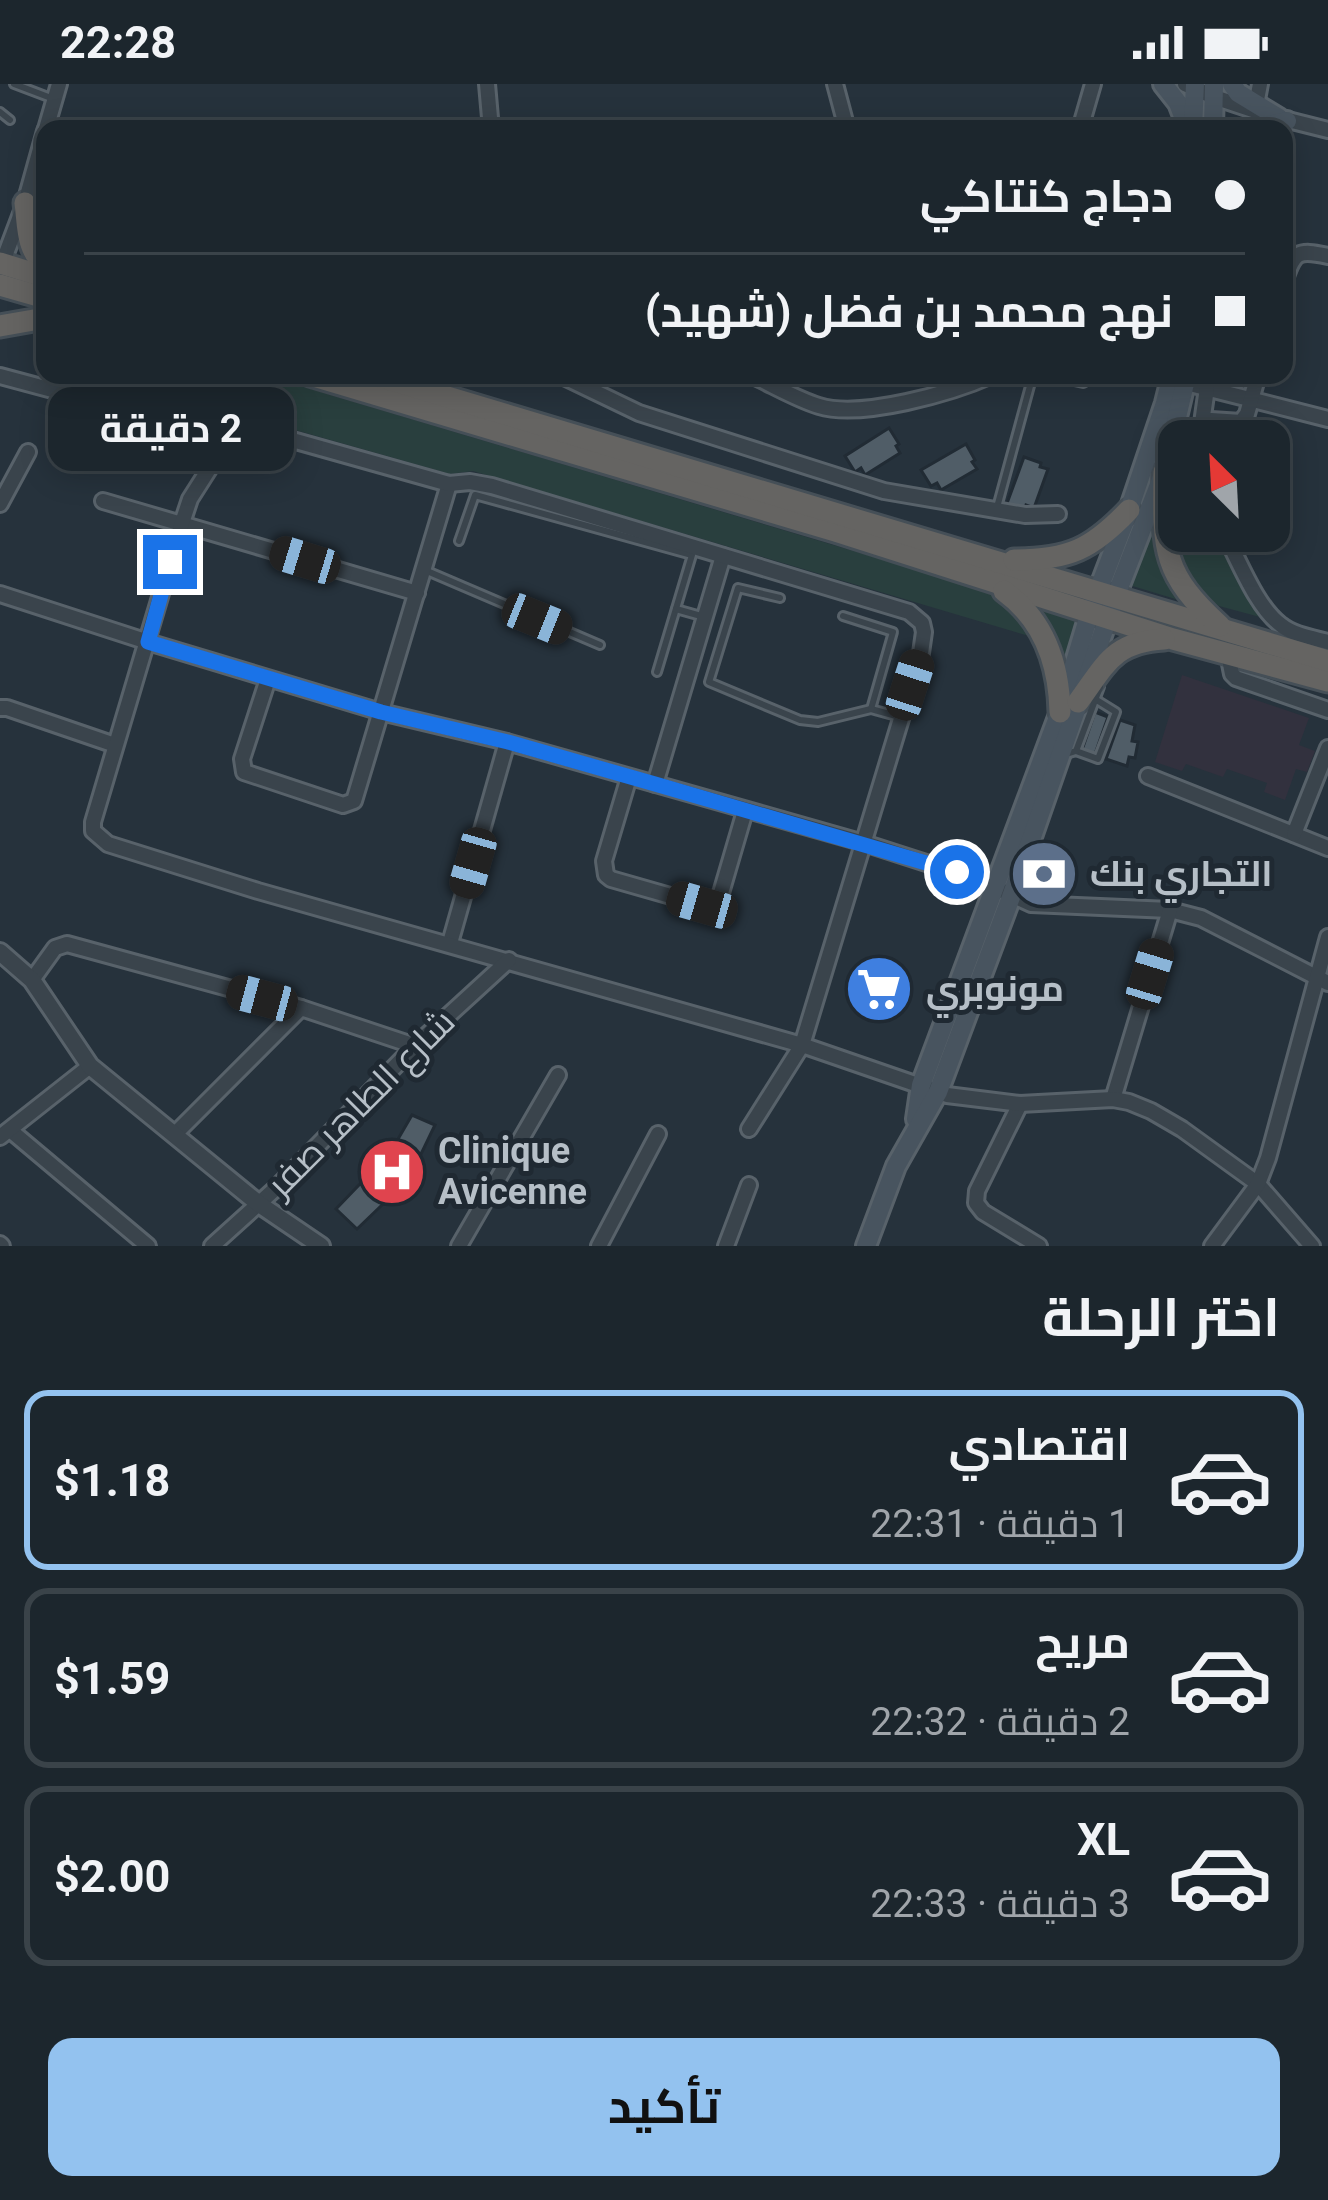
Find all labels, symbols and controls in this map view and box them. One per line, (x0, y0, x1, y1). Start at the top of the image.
text: 22:28 (60, 16, 176, 69)
text: دجاج كنتاكي (920, 170, 1173, 223)
text: نهج محمد بن فضل (شهيد) (645, 285, 1173, 338)
callout: 2 دقيقة (47, 388, 293, 472)
text: 2 دقيقة (100, 406, 242, 452)
north arrow (1158, 420, 1290, 552)
map controls (1158, 420, 1290, 552)
car (265, 532, 345, 588)
route end (143, 535, 197, 589)
car (497, 589, 577, 649)
car (882, 645, 938, 725)
car (446, 823, 500, 903)
bank icon: التجاري بنك (1009, 839, 1079, 909)
route start (930, 845, 984, 899)
place label: التجاري بنك (1090, 853, 1272, 903)
car (662, 878, 742, 932)
car (1122, 934, 1178, 1014)
supermarket icon: مونوبري (844, 954, 914, 1024)
place label: مونوبري (926, 968, 1064, 1018)
car (223, 971, 301, 1025)
street label: شارع الطاهر صفر (257, 1001, 465, 1209)
place label: Clinique Avicenne (438, 1130, 587, 1213)
hospital icon: Clinique Avicenne (357, 1137, 427, 1207)
text: اختر الرحلة (1042, 1286, 1280, 1349)
text: اقتصادي (949, 1418, 1130, 1471)
icon: car (1166, 1426, 1274, 1534)
text: $1.18 (54, 1454, 170, 1507)
text: 1 دقيقة · 22:31 (870, 1501, 1130, 1547)
text: مريح (1035, 1616, 1130, 1669)
icon: car (1166, 1624, 1274, 1732)
text: $1.59 (54, 1652, 170, 1705)
text: 2 دقيقة · 22:32 (870, 1699, 1130, 1745)
text: XL (1077, 1813, 1130, 1866)
icon: car (1166, 1822, 1274, 1930)
text: $2.00 (54, 1850, 170, 1903)
text: 3 دقيقة · 22:33 (870, 1881, 1130, 1927)
button: تأكيد (48, 2038, 1280, 2176)

